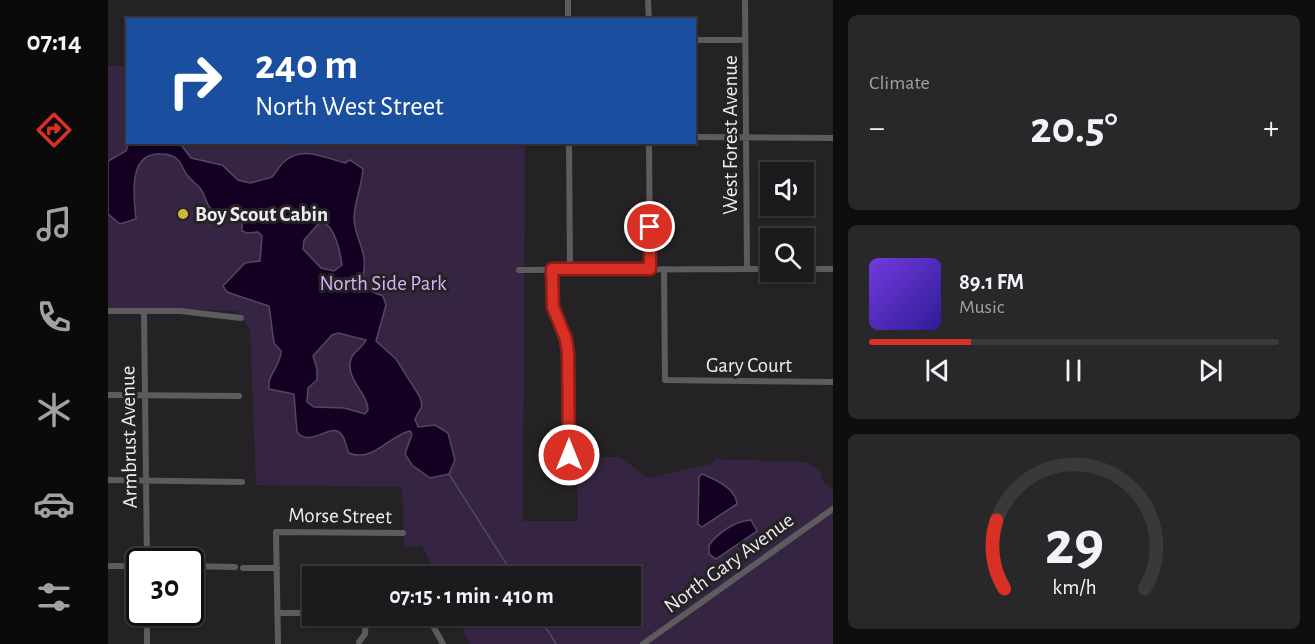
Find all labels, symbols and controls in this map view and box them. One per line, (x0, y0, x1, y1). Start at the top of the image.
text: 07:14 (26, 28, 82, 55)
icon: right (156, 42, 234, 120)
text: 240 m (255, 44, 358, 86)
street label: West Forest Avenue (720, 55, 741, 215)
text: Climate (869, 73, 930, 93)
text: North West Street (255, 93, 444, 120)
text: 20.5° (1030, 106, 1118, 151)
icon: directions (33, 109, 75, 151)
text: − (869, 112, 885, 145)
text: + (1263, 112, 1279, 145)
map controls (760, 162, 814, 282)
button: sound (760, 162, 814, 216)
pin (624, 201, 675, 252)
icon: music (33, 203, 75, 245)
place label: Boy Scout Cabin (195, 204, 328, 225)
marker: Boy Scout Cabin (176, 207, 190, 221)
icon: arrive (633, 210, 666, 243)
button: search (760, 228, 814, 282)
text: 89.1 FM (959, 271, 1024, 293)
park label: North Side Park (319, 273, 447, 294)
icon: phone (33, 296, 75, 338)
text: Music (959, 297, 1005, 317)
icon: previous (921, 354, 954, 387)
icon: pause (1057, 354, 1090, 387)
icon: next (1194, 354, 1227, 387)
street label: Gary Court (706, 355, 792, 376)
street label: Armbrust Avenue (117, 365, 141, 509)
icon: climate (33, 389, 75, 431)
position arrow (537, 423, 601, 487)
icon: car (33, 483, 75, 525)
street label: Morse Street (288, 505, 392, 527)
street label: North Gary Avenue (660, 509, 798, 617)
text: 29 (1044, 513, 1104, 575)
speed limit sign: 30 (126, 548, 204, 626)
icon: filters (33, 576, 75, 618)
text: km/h (1052, 577, 1096, 598)
text: 07:15 · 1 min · 410 m (389, 585, 554, 607)

